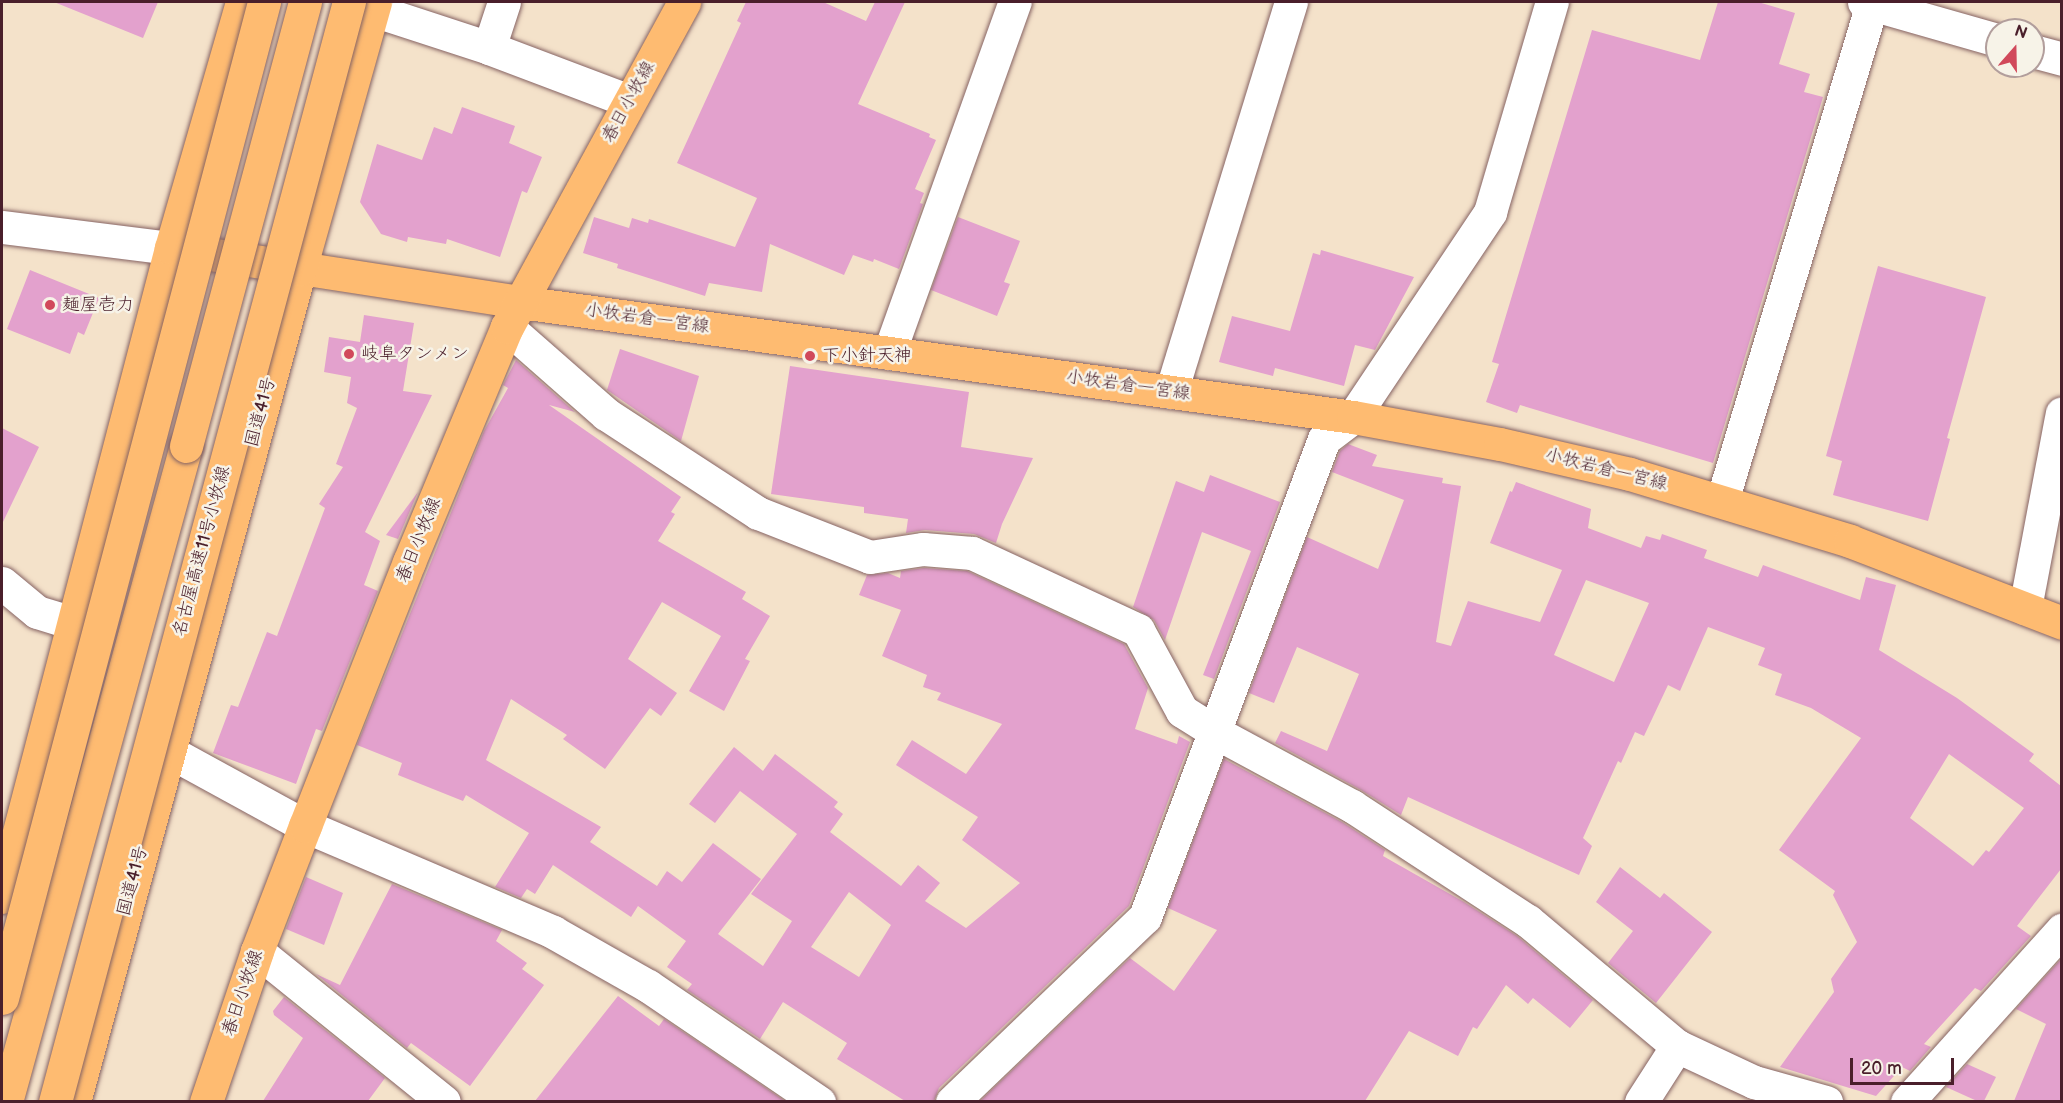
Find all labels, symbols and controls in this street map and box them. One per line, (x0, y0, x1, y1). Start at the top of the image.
north arrow (1985, 18, 2045, 78)
text: N (2012, 22, 2030, 43)
street label: 春日小牧線 (598, 57, 660, 147)
place label: 麺屋壱力 (62, 294, 134, 316)
marker: 麺屋壱力 (43, 298, 57, 312)
street label: 小牧岩倉一宮線 (583, 300, 711, 338)
place label: 岐阜タンメン (361, 343, 469, 365)
place label: 下小針天神 (822, 345, 912, 367)
marker: 岐阜タンメン (342, 347, 356, 361)
marker: 下小針天神 (803, 349, 817, 363)
street label: 小牧岩倉一宮線 (1064, 367, 1192, 405)
street label: 国道41号 (241, 374, 281, 450)
street label: 小牧岩倉一宮線 (1542, 444, 1670, 496)
street label: 名古屋高速11号小牧線 (169, 463, 235, 639)
street label: 春日小牧線 (392, 494, 446, 586)
street label: 国道41号 (113, 843, 153, 919)
street label: 春日小牧線 (218, 947, 268, 1039)
scale bar (1853, 1046, 1956, 1084)
text: 20 m (1861, 1058, 1902, 1079)

